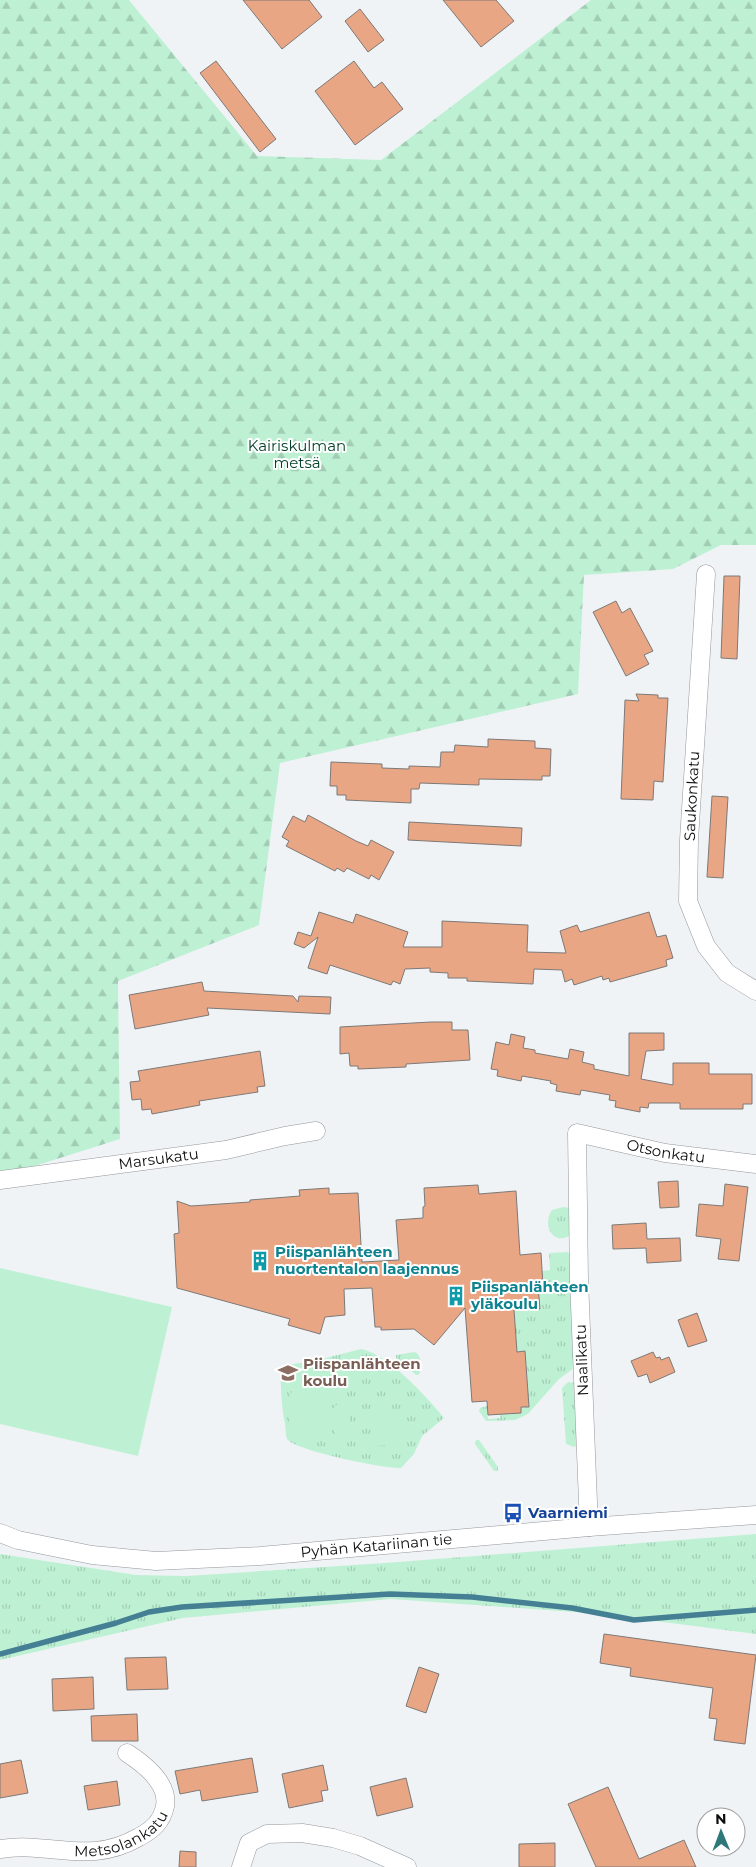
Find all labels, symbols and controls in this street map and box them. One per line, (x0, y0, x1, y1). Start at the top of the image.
park label: Kairiskulman metsä (248, 436, 346, 472)
street label: Saukonkatu (680, 750, 703, 842)
street label: Otsonkatu (625, 1135, 706, 1167)
street label: Marsukatu (117, 1144, 200, 1173)
place label: Piispanlähteen nuortentalon laajennus (275, 1242, 459, 1278)
building icon: Piispanlähteen nuortentalon laajennus (249, 1250, 271, 1272)
place label: Piispanlähteen yläkoulu (470, 1277, 589, 1313)
building icon: Piispanlähteen yläkoulu (445, 1285, 467, 1307)
street label: Naalikatu (571, 1324, 592, 1396)
place label: Piispanlähteen koulu (303, 1354, 421, 1390)
school or university icon: Piispanlähteen koulu (277, 1362, 299, 1384)
bus stop icon: Vaarniemi (502, 1502, 524, 1524)
place label: Vaarniemi (527, 1503, 608, 1522)
street label: Pyhän Katariinan tie (300, 1529, 453, 1561)
north arrow (696, 1807, 746, 1857)
street label: Metsolankatu (74, 1808, 172, 1861)
text: N (715, 1810, 727, 1828)

